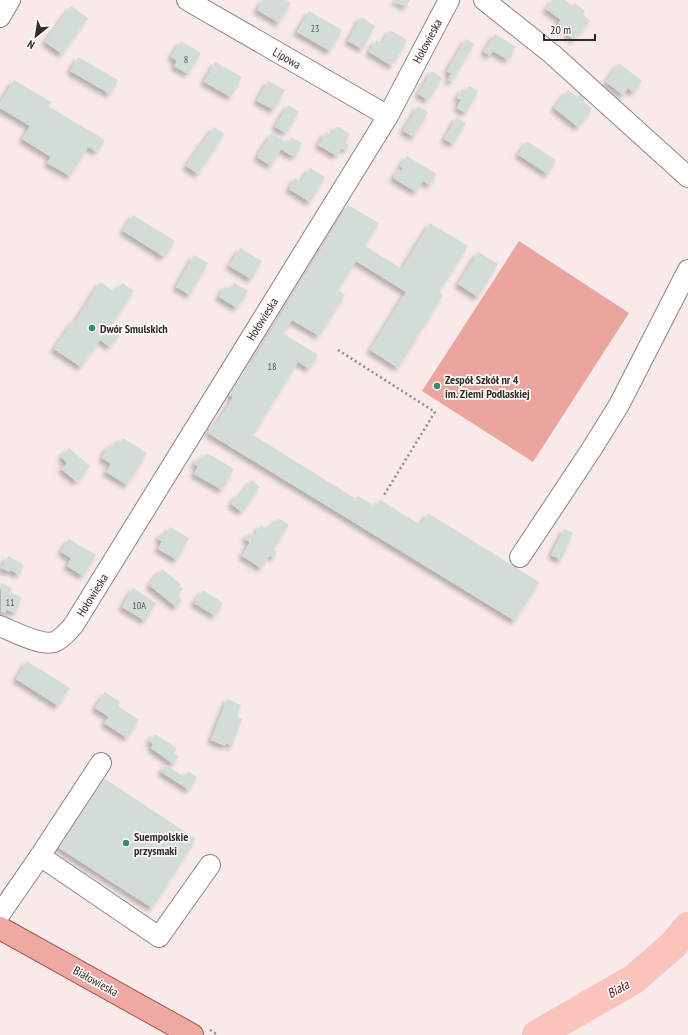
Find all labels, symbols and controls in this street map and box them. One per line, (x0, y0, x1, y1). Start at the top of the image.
north arrow (16, 16, 56, 56)
street label: Hołowieska (409, 16, 445, 66)
scale bar (544, 16, 595, 42)
house number: 23 (311, 22, 320, 35)
text: 20 m (550, 22, 571, 37)
text: N (25, 37, 37, 52)
street label: Lipowa (270, 44, 304, 72)
house number: 8 (184, 53, 188, 66)
street label: Hołowieska (243, 295, 281, 343)
place label: Dwór Smulskich (100, 321, 168, 336)
marker: Dwór Smulskich (87, 323, 97, 333)
house number: 18 (268, 360, 277, 373)
place label: Zespół Szkół nr 4 im. Ziemi Podlaskiej (445, 372, 530, 401)
marker: Zespół Szkół nr 4 im. Ziemi Podlaskiej (432, 381, 442, 391)
street label: Hołowieska (73, 571, 111, 619)
house number: 11 (6, 596, 15, 609)
house number: 10A (132, 599, 146, 612)
place label: Suempolskie przysmaki (134, 829, 188, 858)
marker: Suempolskie przysmaki (121, 838, 131, 848)
street label: Białowieska (71, 963, 121, 1000)
water label: Biała (604, 976, 633, 1002)

